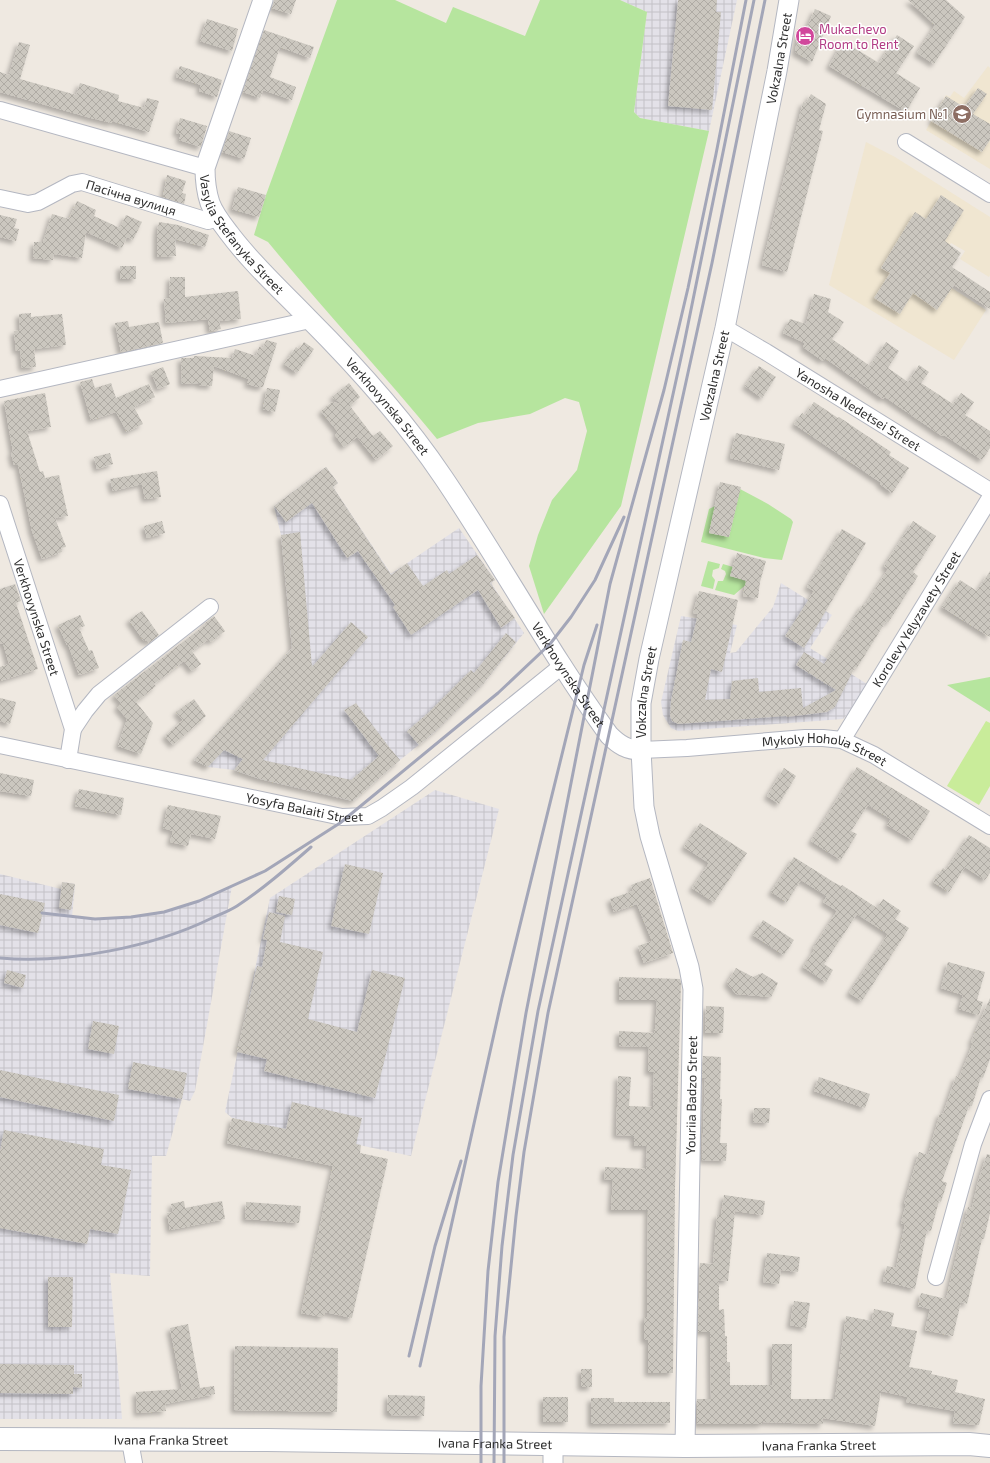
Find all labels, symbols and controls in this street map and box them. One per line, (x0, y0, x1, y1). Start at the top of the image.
street label: Vokzalna Street (762, 11, 795, 106)
place label: Mukachevo Room to Rent (819, 21, 899, 52)
hotel icon: Mukachevo Room to Rent (794, 25, 816, 47)
school or university icon: Gymnasium №1 (951, 103, 973, 125)
place label: Gymnasium №1 (856, 106, 948, 122)
street label: Vasylia Stefanyka Street (197, 174, 288, 297)
street label: Пасічна вулиця (84, 176, 178, 219)
street label: Vokzalna Street (696, 329, 732, 423)
street label: Verkhovynska Street (342, 354, 433, 458)
street label: Yanosha Nedetsei Street (793, 364, 924, 454)
street label: Korolevy Yelyzavety Street (868, 548, 964, 690)
street label: Verkhovynska Street (10, 557, 63, 678)
street label: Verkhovynska Street (529, 619, 609, 730)
street label: Vokzalna Street (633, 645, 660, 738)
street label: Mykoly Hoholia Street (761, 730, 890, 769)
street label: Yosyfa Balaiti Street (244, 789, 363, 825)
street label: Youriia Badzo Street (682, 1035, 700, 1155)
street label: Ivana Franka Street (114, 1431, 228, 1448)
street label: Ivana Franka Street (438, 1434, 552, 1452)
street label: Ivana Franka Street (762, 1437, 876, 1453)

